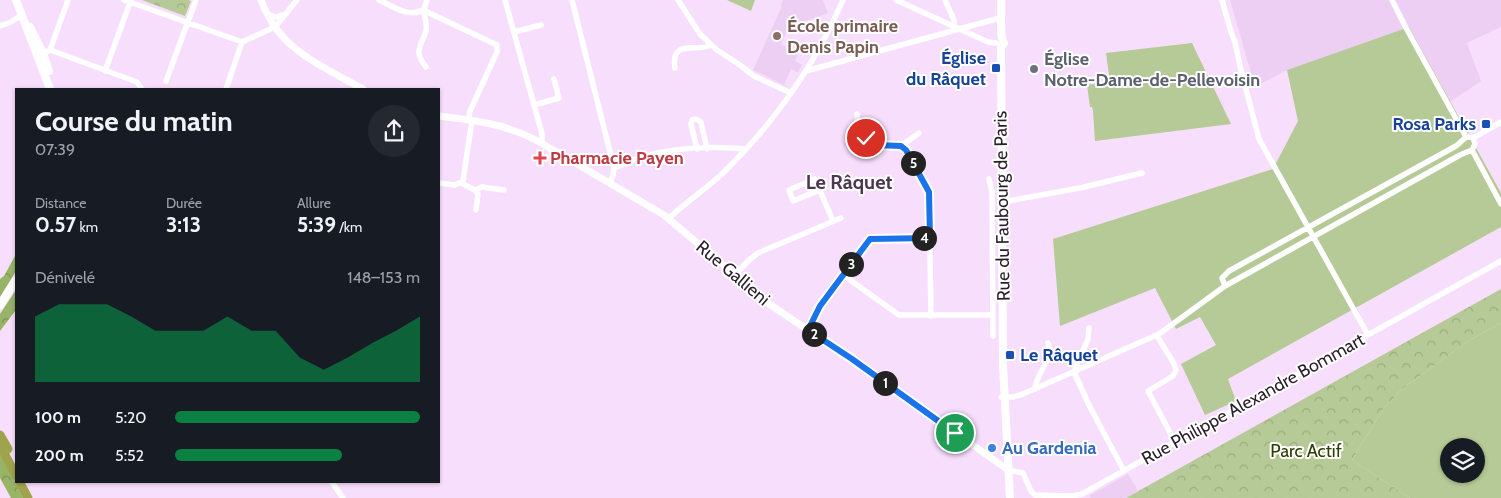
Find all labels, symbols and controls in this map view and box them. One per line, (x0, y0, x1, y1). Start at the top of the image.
place label: École primaire Denis Papin (787, 15, 898, 58)
marker: École primaire Denis Papin (771, 30, 783, 42)
place label: Église du Râquet (906, 47, 986, 90)
place label: Église Notre-Dame-de-Pellevoisin (1044, 48, 1260, 91)
marker: Église du Râquet (990, 62, 1002, 74)
marker: Église Notre-Dame-de-Pellevoisin (1028, 63, 1040, 75)
text: Course du matin (35, 104, 233, 138)
button: share (368, 105, 420, 157)
street label: Rue du Faubourg de Paris (989, 111, 1015, 301)
place label: Rosa Parks (1392, 113, 1476, 135)
pin (845, 117, 887, 159)
marker: Rosa Parks (1480, 118, 1492, 130)
icon: check (852, 124, 880, 152)
text: 07:39 (35, 140, 75, 159)
place label: Pharmacie Payen (550, 147, 684, 169)
pin: 5 (900, 150, 926, 176)
marker: Pharmacie Payen (534, 152, 546, 164)
text: 5 (910, 154, 917, 172)
district label: Le Râquet (806, 170, 892, 194)
text: Distance (35, 194, 87, 212)
text: Durée (166, 194, 202, 212)
text: Allure (297, 194, 331, 212)
text: 0.57 (35, 212, 76, 237)
text: 3:13 (166, 212, 201, 237)
text: 5:39 (297, 212, 336, 237)
text: km (76, 218, 98, 236)
text: /km (336, 218, 362, 236)
pin: 4 (912, 226, 936, 250)
text: 4 (920, 229, 929, 247)
street label: Rue Gallieni (692, 236, 774, 310)
pin: 3 (838, 252, 864, 276)
text: 3 (848, 255, 855, 273)
text: Dénivelé (35, 268, 95, 287)
text: 148–153 m (347, 268, 420, 287)
pin: 2 (802, 322, 826, 346)
text: 2 (811, 325, 818, 343)
street label: Rue Philippe Alexandre Bommart (1138, 328, 1368, 470)
place label: Le Râquet (1020, 344, 1098, 366)
marker: Le Râquet (1004, 349, 1016, 361)
pin: 1 (872, 370, 898, 396)
text: 1 (883, 374, 888, 392)
text: 100 m (35, 408, 81, 427)
text: 5:20 (115, 408, 147, 427)
pin (934, 412, 976, 454)
icon: arrive (941, 419, 969, 447)
place label: Au Gardenia (1002, 437, 1096, 459)
map controls (1440, 438, 1485, 483)
button: layers (1440, 438, 1485, 483)
park label: Parc Actif (1270, 440, 1342, 462)
marker: Au Gardenia (986, 442, 998, 454)
text: 200 m (35, 446, 84, 465)
text: 5:52 (115, 446, 144, 465)

